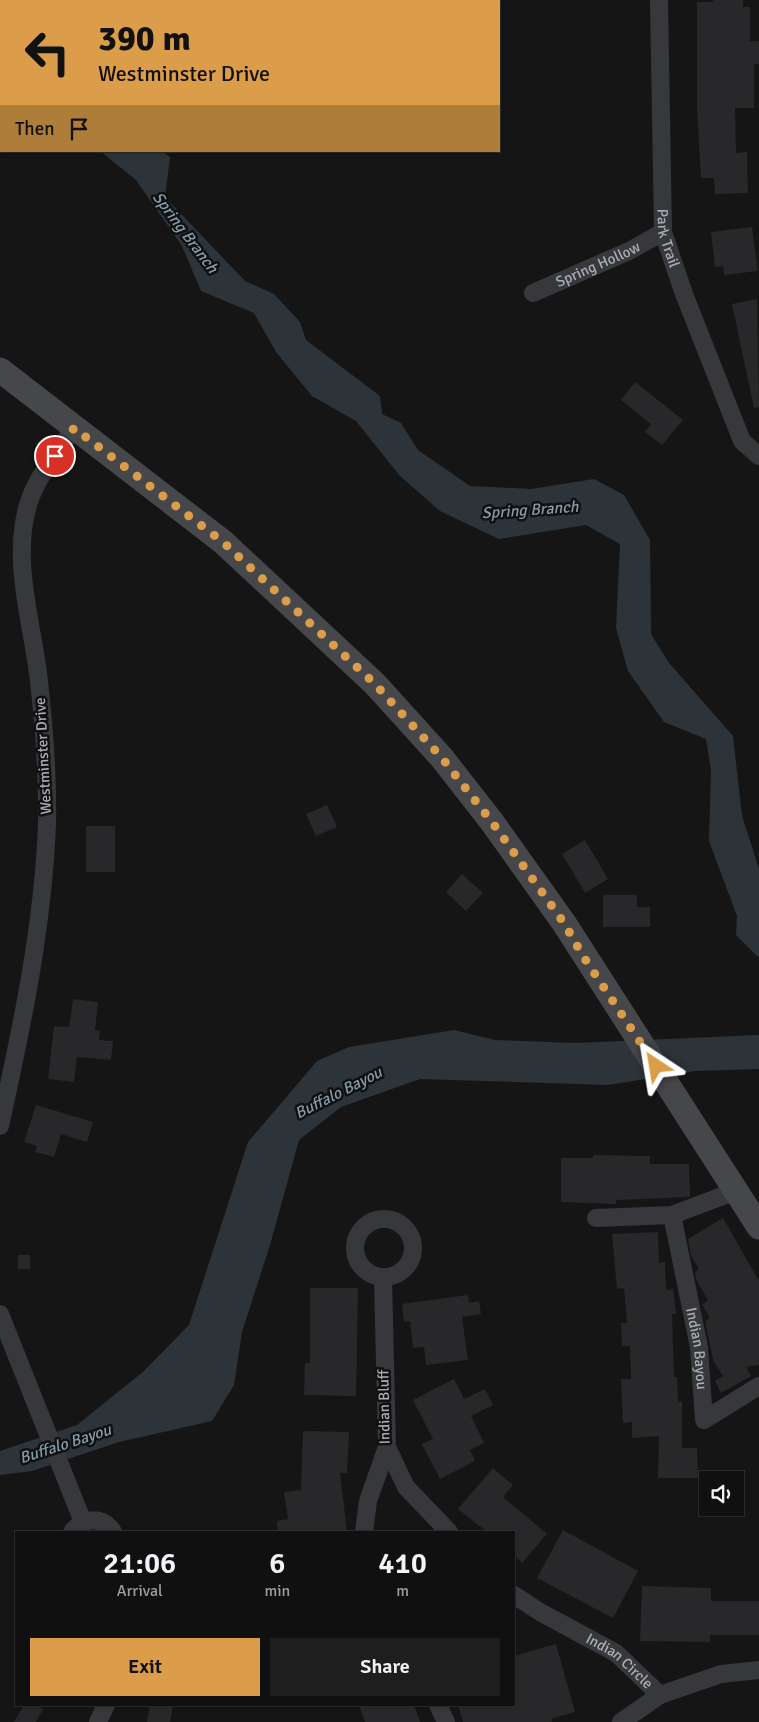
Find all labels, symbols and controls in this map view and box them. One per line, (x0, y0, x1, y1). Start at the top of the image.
text: 390 m (98, 17, 191, 60)
icon: left (15, 20, 80, 85)
text: Westminster Drive (98, 60, 270, 87)
icon: arrive (65, 115, 93, 143)
text: Then (15, 117, 55, 141)
water label: Spring Branch (148, 188, 223, 278)
street label: Park Trail (654, 209, 683, 270)
street label: Spring Hollow (553, 237, 644, 291)
pin (34, 435, 76, 477)
icon: arrive (41, 442, 69, 470)
water label: Spring Branch (481, 497, 580, 523)
street label: Westminster Drive (31, 697, 55, 815)
position arrow (629, 1039, 681, 1091)
water label: Buffalo Bayou (292, 1062, 386, 1123)
street label: Indian Bayou (682, 1306, 711, 1390)
street label: Indian Bluff (374, 1368, 394, 1445)
water label: Buffalo Bayou (17, 1419, 115, 1468)
map controls (699, 1471, 744, 1516)
button: sound (699, 1471, 744, 1516)
text: 21:06 (103, 1545, 176, 1582)
text: 6 (269, 1545, 285, 1582)
text: 410 (378, 1545, 427, 1582)
text: Arrival (117, 1581, 163, 1601)
text: min (264, 1581, 290, 1601)
text: m (396, 1581, 409, 1601)
street label: Indian Circle (583, 1629, 657, 1693)
button: Exit (30, 1638, 260, 1696)
button: Share (270, 1638, 500, 1696)

